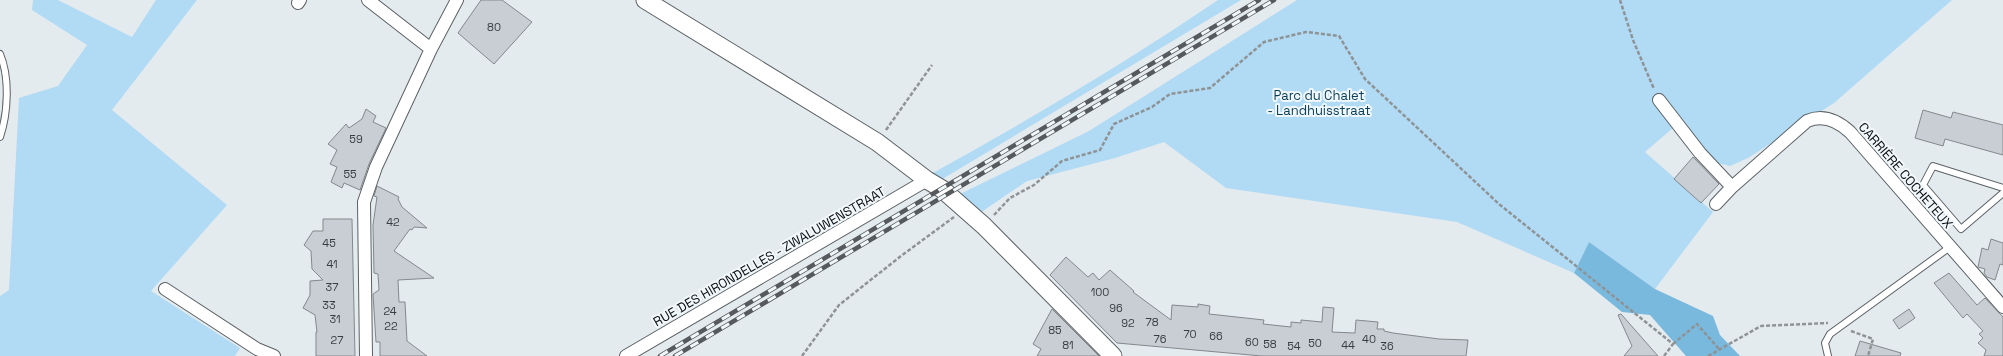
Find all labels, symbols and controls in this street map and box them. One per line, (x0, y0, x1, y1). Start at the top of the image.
house number: 80 (487, 20, 501, 34)
park label: Parc du Chalet - Landhuisstraat (1267, 87, 1371, 119)
street label: CARRIÈRE COCHETEUX (1855, 119, 1956, 232)
house number: 59 (349, 132, 363, 146)
house number: 55 (343, 167, 357, 181)
street label: RUE DES HIRONDELLES - ZWALUWENSTRAAT (650, 183, 889, 330)
house number: 42 (386, 215, 400, 229)
house number: 45 (322, 236, 336, 250)
house number: 41 (326, 257, 338, 271)
house number: 37 (326, 280, 338, 294)
house number: 100 (1091, 285, 1109, 299)
house number: 33 (322, 298, 336, 312)
house number: 96 (1109, 301, 1123, 315)
house number: 24 (383, 304, 397, 318)
house number: 31 (329, 312, 341, 326)
house number: 78 (1145, 315, 1159, 329)
house number: 92 (1121, 316, 1135, 330)
house number: 22 (384, 319, 398, 333)
house number: 85 (1048, 323, 1062, 337)
house number: 70 (1183, 327, 1197, 341)
house number: 66 (1209, 329, 1223, 343)
house number: 76 (1154, 332, 1167, 346)
house number: 40 (1362, 332, 1376, 346)
house number: 27 (331, 333, 343, 347)
house number: 60 (1245, 335, 1259, 349)
house number: 50 (1308, 336, 1322, 350)
house number: 58 (1263, 337, 1277, 351)
house number: 81 (1062, 338, 1074, 352)
house number: 44 (1341, 338, 1355, 352)
house number: 54 (1287, 339, 1301, 353)
house number: 36 (1380, 339, 1394, 353)

